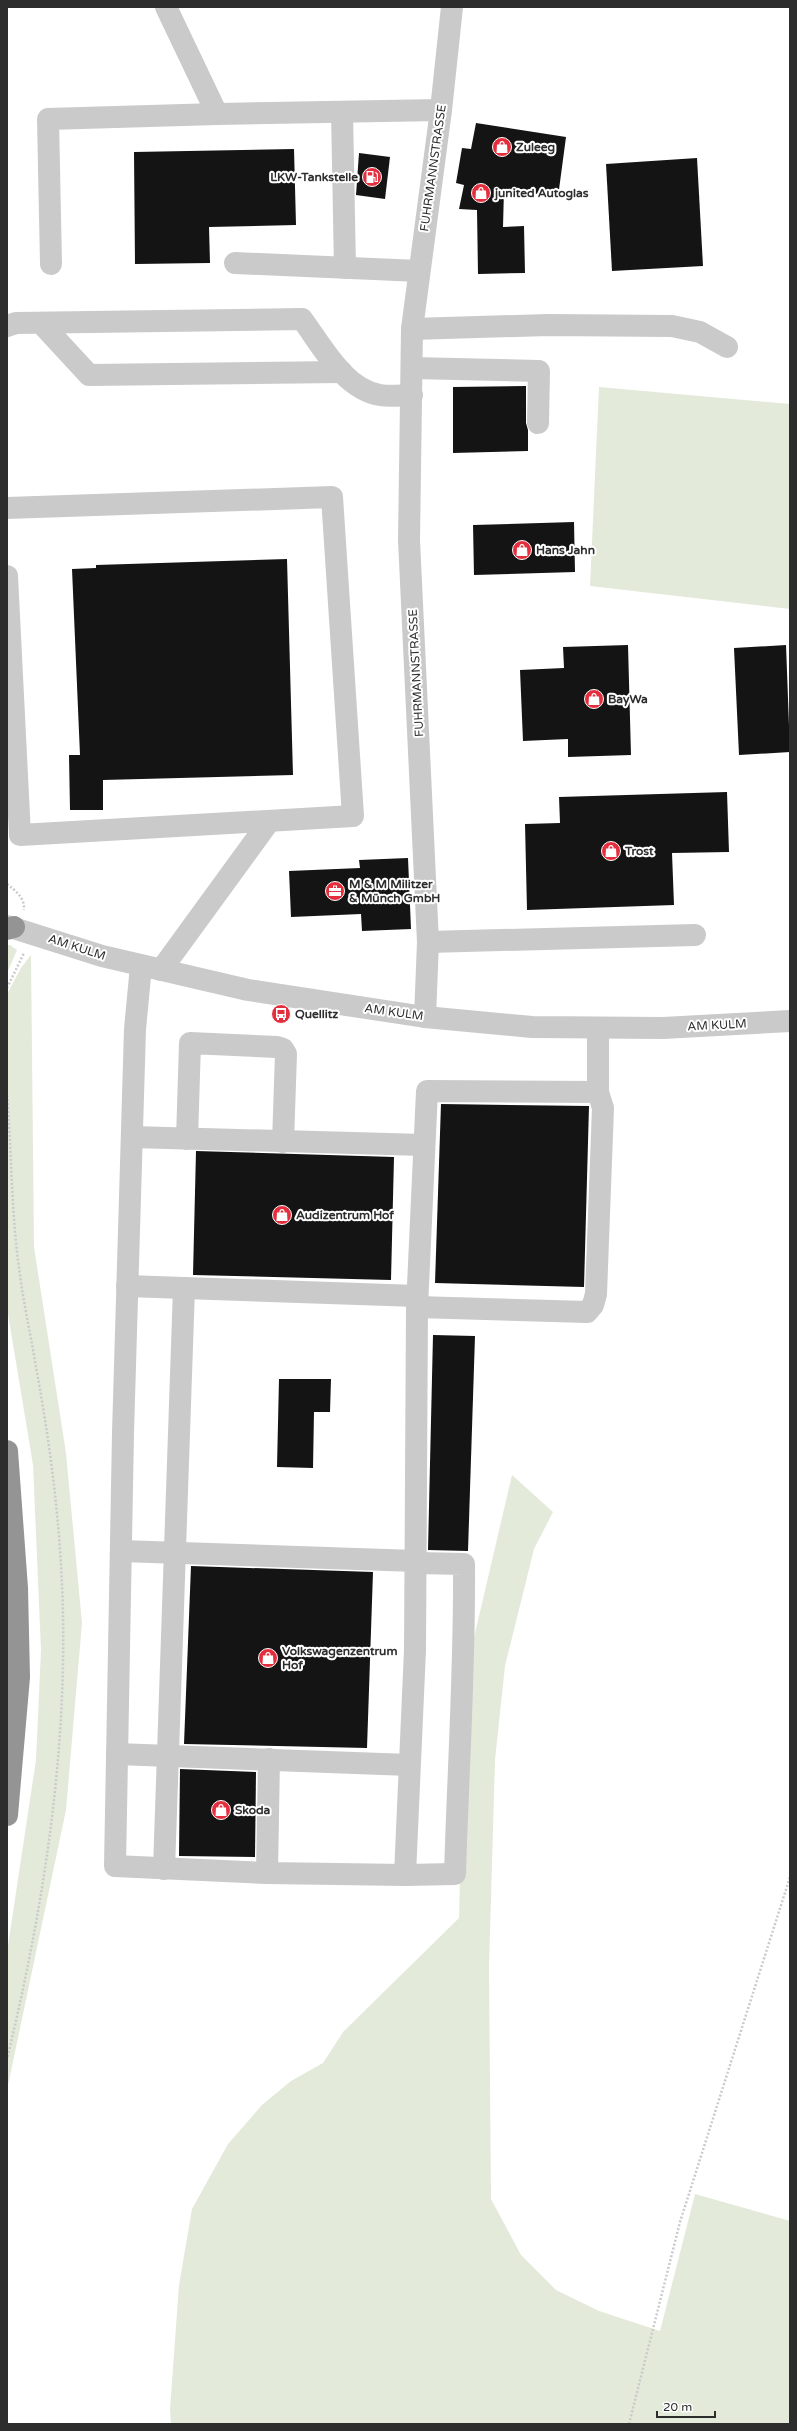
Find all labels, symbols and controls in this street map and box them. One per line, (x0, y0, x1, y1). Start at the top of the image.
street label: FUHRMANNSTRASSE (417, 103, 449, 232)
shop icon: Zuleeg (491, 136, 513, 158)
place label: Zuleeg (516, 140, 555, 155)
fuel station icon: LKW-Tankstelle (361, 166, 383, 188)
place label: LKW-Tankstelle (270, 170, 358, 184)
shop icon: junited Autoglas (470, 182, 492, 204)
place label: junited Autoglas (494, 186, 589, 201)
shop icon: Hans Jahn (511, 539, 533, 561)
place label: Hans Jahn (536, 543, 595, 557)
street label: FUHRMANNSTRASSE (406, 608, 426, 737)
shop icon: BayWa (583, 688, 605, 710)
place label: BayWa (608, 692, 648, 707)
shop icon: Trost (600, 840, 622, 862)
place label: Trost (624, 844, 654, 858)
place label: M & M Militzer & Münch GmbH (349, 877, 440, 905)
office icon: M & M Militzer & Münch GmbH (324, 880, 346, 902)
street label: AM KULM (47, 931, 107, 963)
street label: AM KULM (364, 1001, 424, 1023)
bus stop icon: Quellitz (270, 1003, 292, 1025)
place label: Quellitz (295, 1007, 338, 1021)
street label: AM KULM (687, 1016, 747, 1034)
shop icon: Audizentrum Hof (271, 1204, 293, 1226)
place label: Audizentrum Hof (296, 1208, 394, 1222)
place label: Volkswagenzentrum Hof (282, 1644, 397, 1672)
shop icon: Volkswagenzentrum Hof (257, 1647, 279, 1669)
shop icon: Skoda (210, 1799, 232, 1821)
place label: Skoda (235, 1803, 271, 1817)
scale bar (657, 2393, 715, 2419)
text: 20 m (663, 2400, 692, 2414)

